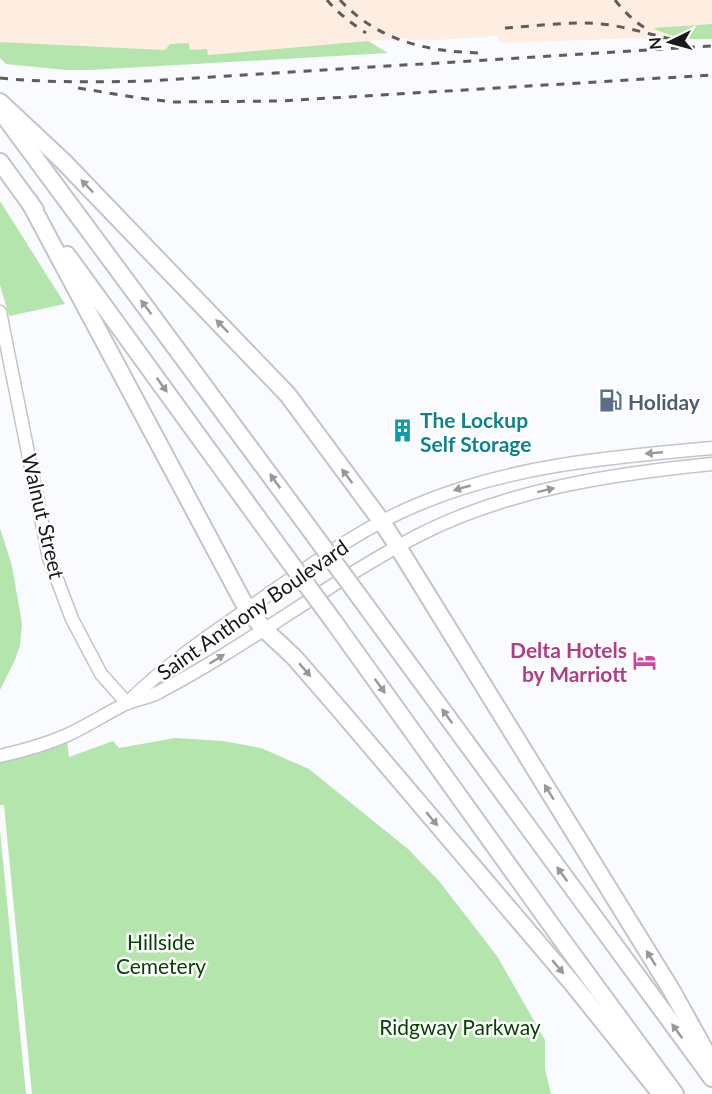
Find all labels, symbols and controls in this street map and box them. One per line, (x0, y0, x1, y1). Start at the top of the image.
north arrow (640, 12, 700, 72)
text: N (645, 36, 665, 50)
one-way arrow (80, 179, 94, 193)
one-way arrow (141, 300, 153, 315)
one-way arrow (215, 320, 229, 334)
one-way arrow (155, 378, 167, 393)
fuel station icon: Holiday (597, 388, 623, 414)
place label: Holiday (628, 389, 701, 414)
place label: The Lockup Self Storage (420, 407, 531, 456)
building icon: The Lockup Self Storage (389, 418, 415, 444)
one-way arrow (644, 448, 663, 458)
street label: Walnut Street (17, 451, 71, 581)
one-way arrow (341, 468, 353, 483)
one-way arrow (269, 473, 281, 489)
one-way arrow (453, 484, 471, 493)
one-way arrow (537, 485, 556, 494)
street label: Saint Anthony Boulevard (152, 534, 352, 684)
place label: Delta Hotels by Marriott (510, 637, 627, 686)
hotel icon: Delta Hotels by Marriott (632, 648, 658, 674)
one-way arrow (209, 653, 225, 664)
one-way arrow (299, 662, 312, 678)
one-way arrow (374, 678, 386, 694)
one-way arrow (442, 709, 454, 724)
one-way arrow (543, 784, 554, 800)
one-way arrow (425, 811, 438, 826)
one-way arrow (557, 866, 569, 881)
park label: Hillside Cemetery (116, 929, 206, 978)
one-way arrow (646, 950, 657, 966)
one-way arrow (552, 959, 565, 975)
park label: Ridgway Parkway (379, 1014, 541, 1039)
one-way arrow (672, 1024, 684, 1039)

